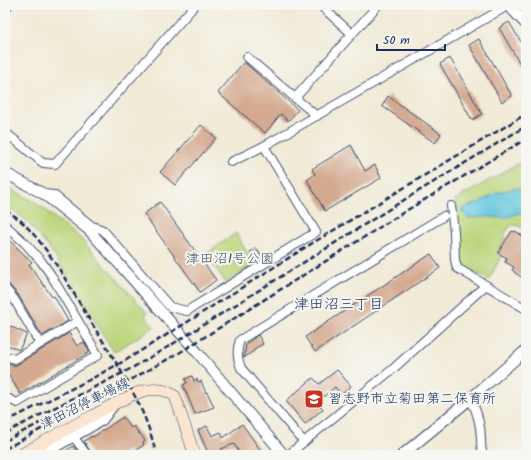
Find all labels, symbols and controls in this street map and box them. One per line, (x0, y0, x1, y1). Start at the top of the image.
scale bar (377, 26, 445, 52)
text: 50 m (383, 31, 410, 50)
park label: 津田沼1号公園 (186, 248, 274, 270)
district label: 津田沼三丁目 (294, 293, 384, 317)
street label: 津田沼停車場線 (36, 372, 134, 436)
school or university icon: 習志野市立菊田第二保育所 (303, 388, 325, 410)
place label: 習志野市立菊田第二保育所 (328, 388, 496, 410)

